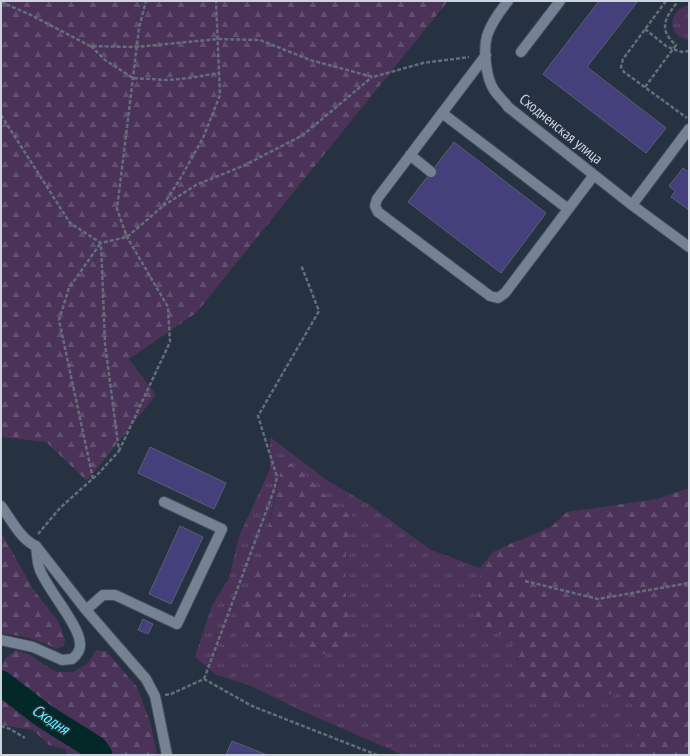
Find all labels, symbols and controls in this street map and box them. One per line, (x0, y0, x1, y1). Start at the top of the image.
street label: Сходненская улица (516, 89, 607, 168)
water label: Сходня (29, 699, 75, 740)

